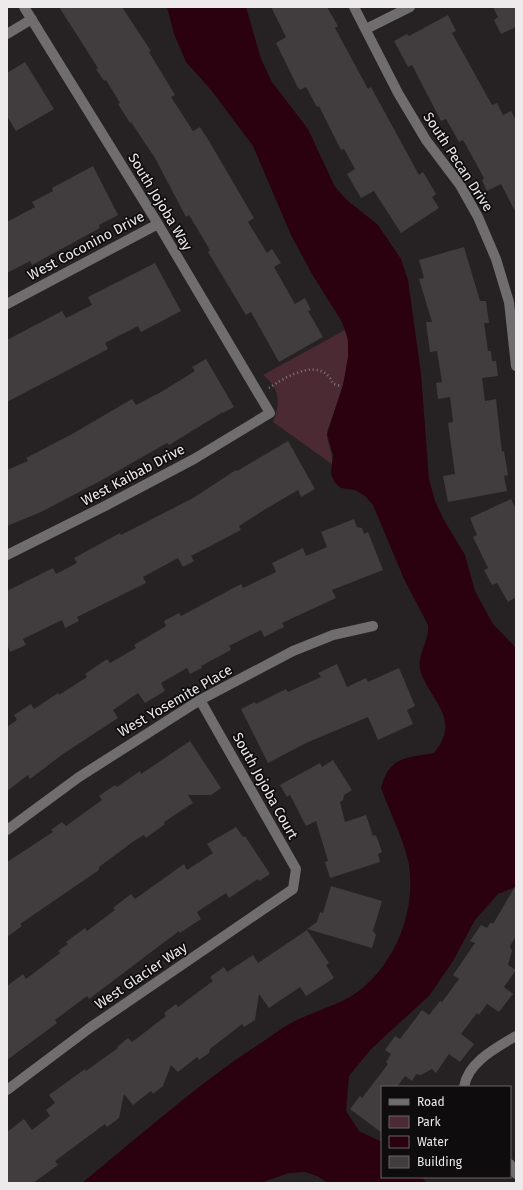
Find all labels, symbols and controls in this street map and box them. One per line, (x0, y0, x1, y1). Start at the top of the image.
street label: South Pecan Drive (420, 109, 496, 215)
street label: South Jojoba Way (124, 150, 196, 254)
street label: West Coconino Drive (25, 208, 147, 284)
street label: West Kaibab Drive (78, 441, 188, 509)
street label: West Yosemite Place (115, 661, 235, 741)
street label: South Jojoba Court (229, 730, 302, 843)
street label: West Glacier Way (92, 939, 190, 1013)
legend (381, 1086, 511, 1178)
text: Road (417, 1095, 445, 1109)
text: Park (417, 1115, 441, 1129)
text: Water (417, 1135, 449, 1149)
text: Building (417, 1155, 463, 1169)

